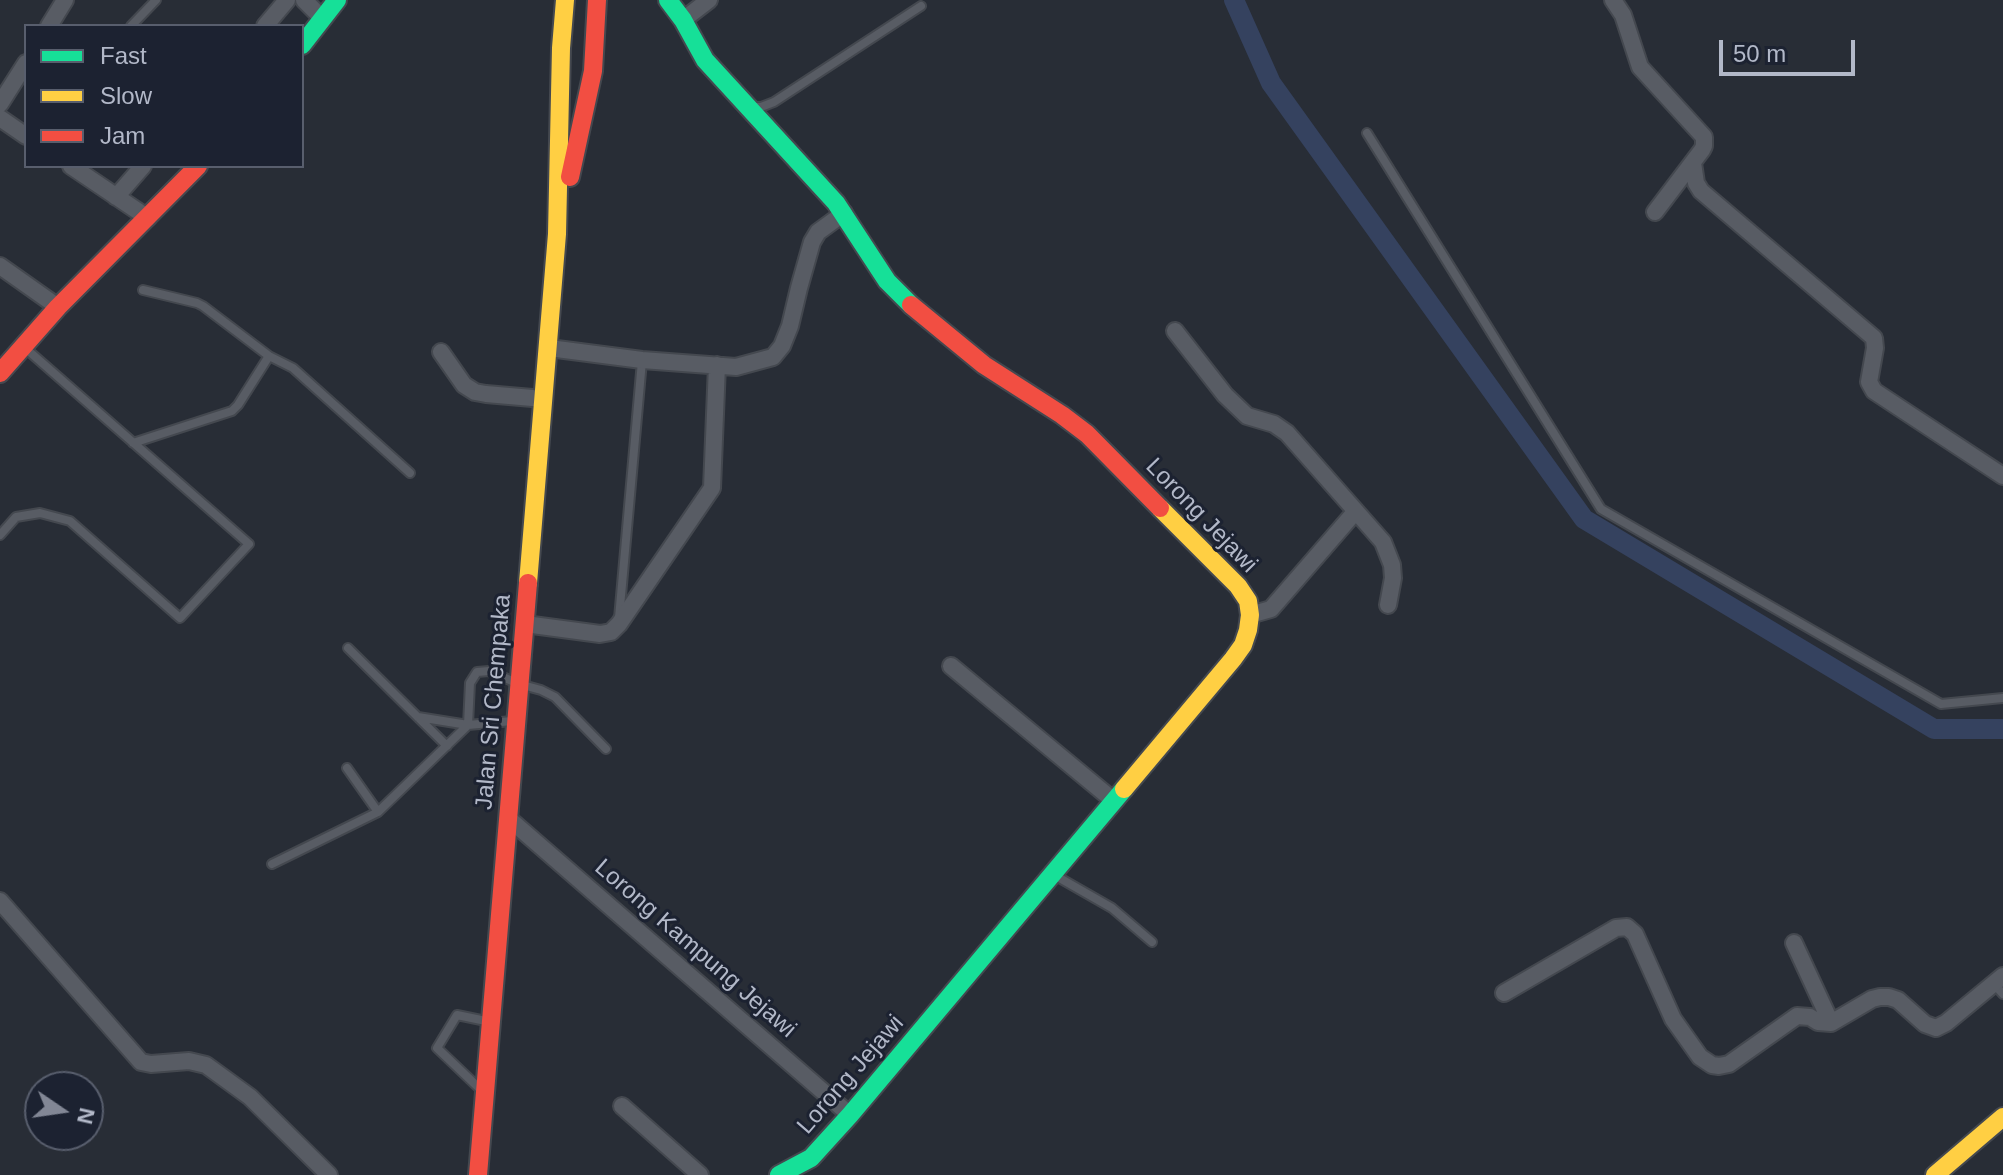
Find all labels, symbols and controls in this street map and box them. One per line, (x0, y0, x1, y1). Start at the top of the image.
legend (24, 24, 304, 168)
scale bar (1723, 24, 1859, 74)
text: 50 m (1733, 40, 1786, 67)
text: Fast (100, 42, 147, 69)
text: Slow (100, 82, 152, 109)
text: Jam (100, 122, 145, 149)
street label: Lorong Jejawi (1139, 453, 1263, 579)
street label: Jalan Sri Chempaka (470, 593, 518, 811)
street label: Lorong Kampung Jejawi (588, 854, 802, 1044)
street label: Lorong Jejawi (792, 1010, 910, 1140)
north arrow (24, 1071, 104, 1151)
text: N (72, 1106, 100, 1127)

